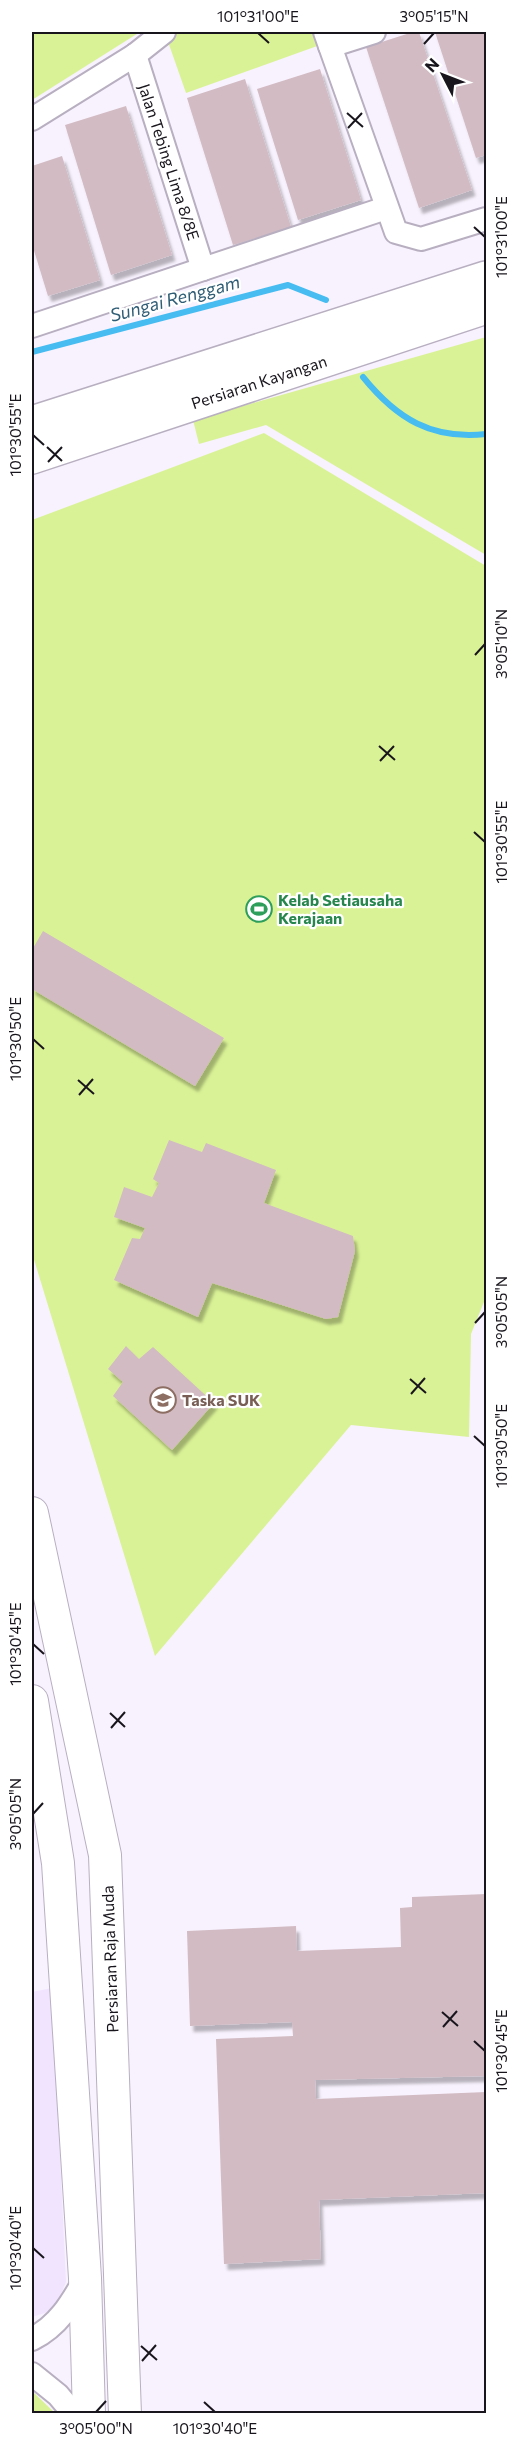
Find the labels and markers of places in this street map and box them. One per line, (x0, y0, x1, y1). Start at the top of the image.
place label: Kelab Setiausaha Kerajaan (278, 890, 403, 927)
sports icon: Kelab Setiausaha Kerajaan (244, 894, 274, 924)
school or university icon: Taska SUK (148, 1385, 178, 1415)
place label: Taska SUK (182, 1390, 260, 1409)

